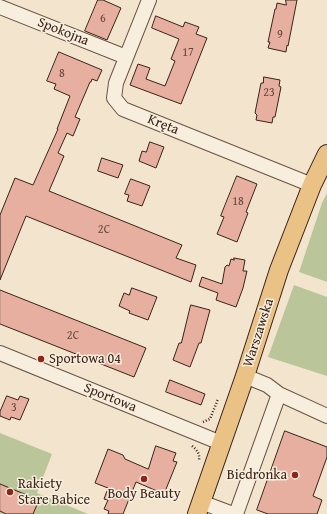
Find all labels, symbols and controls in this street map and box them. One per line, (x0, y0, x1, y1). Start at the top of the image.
house number: 6 (100, 12, 106, 26)
street label: Spokojna (35, 14, 91, 50)
house number: 9 (277, 28, 283, 42)
house number: 17 (182, 46, 194, 60)
house number: 8 (59, 67, 65, 81)
house number: 23 (263, 86, 275, 100)
street label: Kręta (145, 111, 181, 139)
house number: 18 (232, 195, 244, 209)
house number: 2C (98, 223, 110, 237)
street label: Warszawska (240, 297, 278, 369)
house number: 2C (67, 329, 79, 343)
place label: Sportowa 04 (49, 351, 121, 367)
marker: Sportowa 04 (36, 354, 46, 364)
street label: Sportowa (81, 380, 139, 416)
house number: 3 (11, 401, 17, 415)
place label: Biedronka (227, 467, 287, 483)
marker: Biedronka (290, 470, 300, 480)
marker: Body Beauty (139, 474, 149, 484)
place label: Rakiety Stare Babice (18, 476, 90, 508)
place label: Body Beauty (107, 486, 181, 502)
marker: Rakiety Stare Babice (5, 487, 15, 497)

